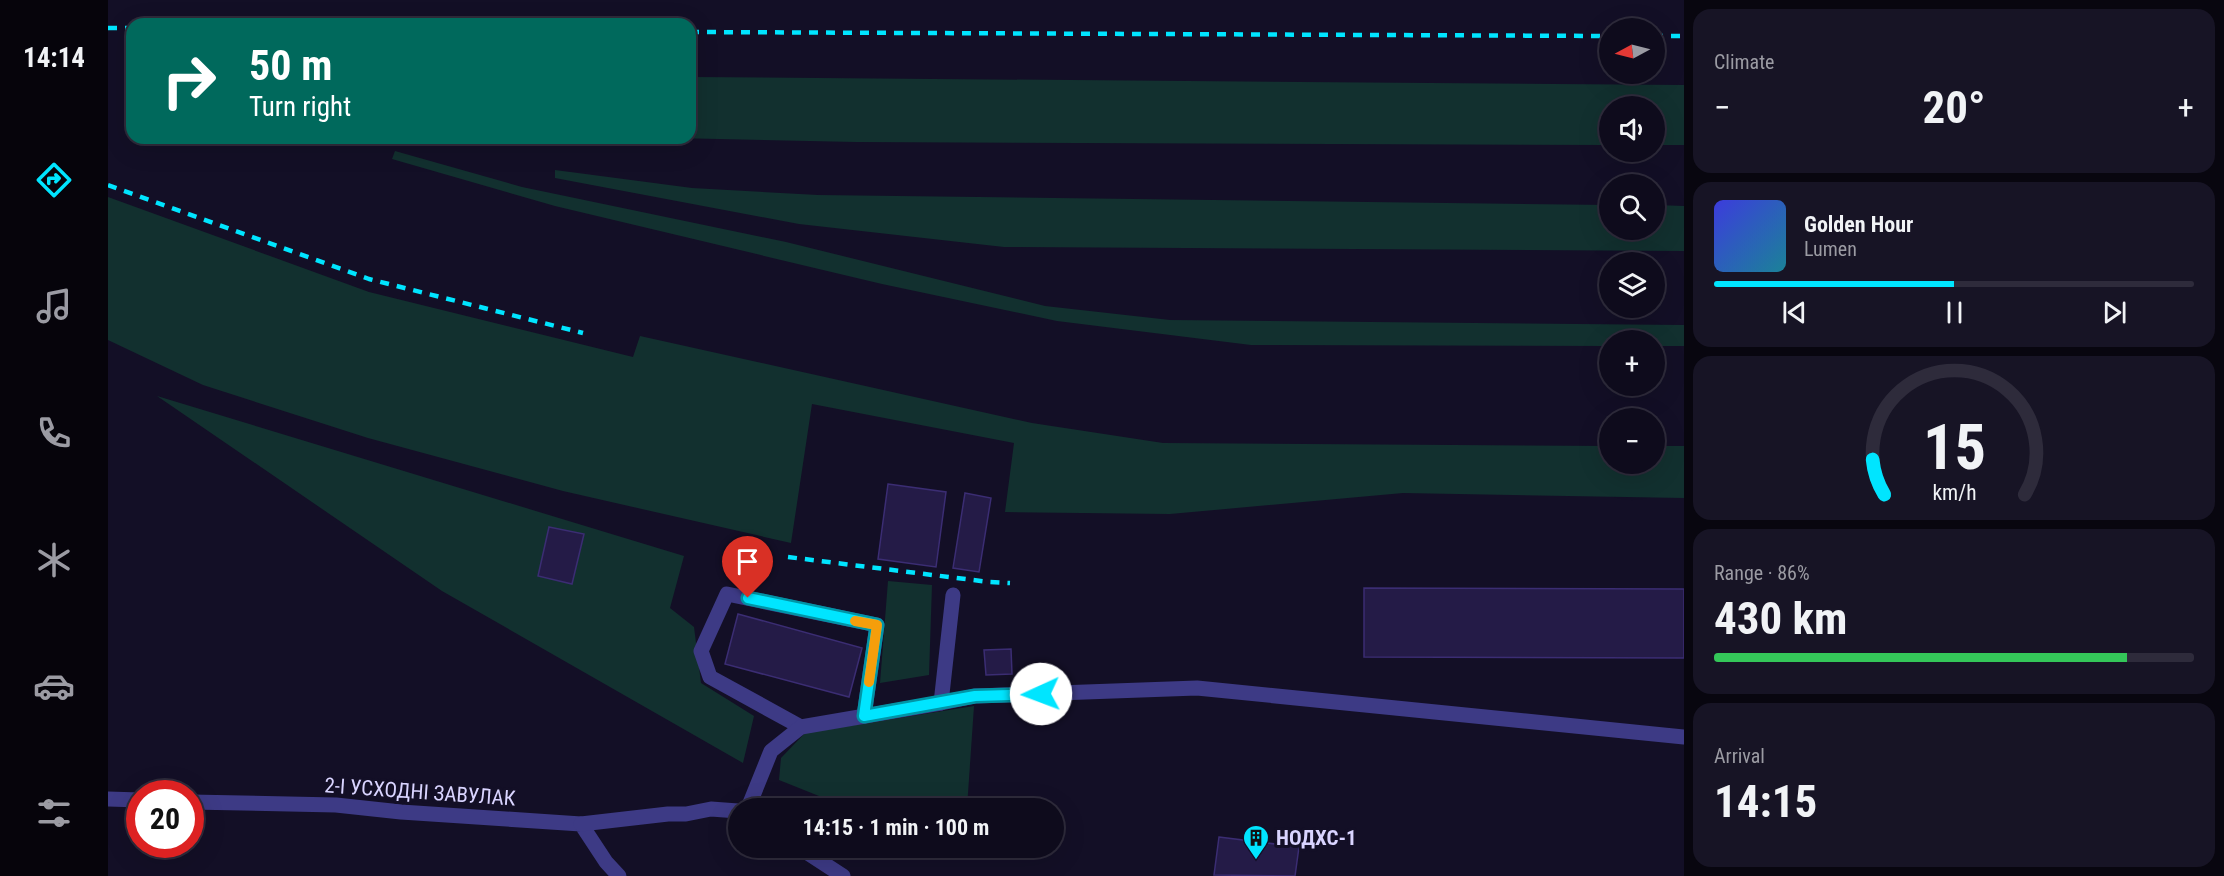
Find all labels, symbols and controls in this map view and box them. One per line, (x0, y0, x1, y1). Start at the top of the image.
north arrow (1599, 18, 1665, 84)
map controls (1599, 18, 1665, 474)
text: 50 m (249, 41, 332, 90)
text: 14:14 (23, 42, 85, 74)
icon: right (150, 42, 228, 120)
text: Climate (1714, 50, 1774, 74)
text: 20° (1923, 81, 1986, 134)
text: − (1714, 88, 1731, 127)
text: + (2178, 88, 2194, 127)
text: Turn right (249, 91, 351, 123)
button: sound (1599, 96, 1665, 162)
icon: directions (33, 159, 75, 201)
button: search (1599, 174, 1665, 240)
text: Golden Hour (1804, 212, 1913, 237)
text: Lumen (1804, 237, 1857, 261)
button: layers (1599, 252, 1665, 318)
icon: music (33, 285, 75, 327)
icon: previous (1778, 296, 1811, 329)
icon: pause (1938, 296, 1971, 329)
icon: next (2098, 296, 2131, 329)
button: + (1599, 330, 1665, 396)
button: − (1599, 408, 1665, 474)
text: 15 (1922, 411, 1986, 484)
icon: phone (33, 412, 75, 454)
text: km/h (1932, 480, 1976, 505)
pin (722, 536, 773, 598)
icon: climate (33, 539, 75, 581)
icon: arrive (731, 545, 764, 578)
text: Range · 86% (1714, 561, 1810, 585)
text: 430 km (1714, 592, 1847, 645)
position arrow (1009, 662, 1073, 726)
icon: car (33, 665, 75, 707)
text: Arrival (1714, 744, 1765, 768)
street label: 2-І УСХОДНІ ЗАВУЛАК (324, 773, 517, 811)
text: 14:15 (1714, 775, 1817, 828)
speed limit sign: 20 (126, 780, 204, 858)
icon: filters (33, 792, 75, 834)
text: 14:15 · 1 min · 100 m (803, 815, 989, 840)
building icon: НОДХС-1 (1241, 823, 1271, 861)
place label: НОДХС-1 (1276, 826, 1357, 850)

